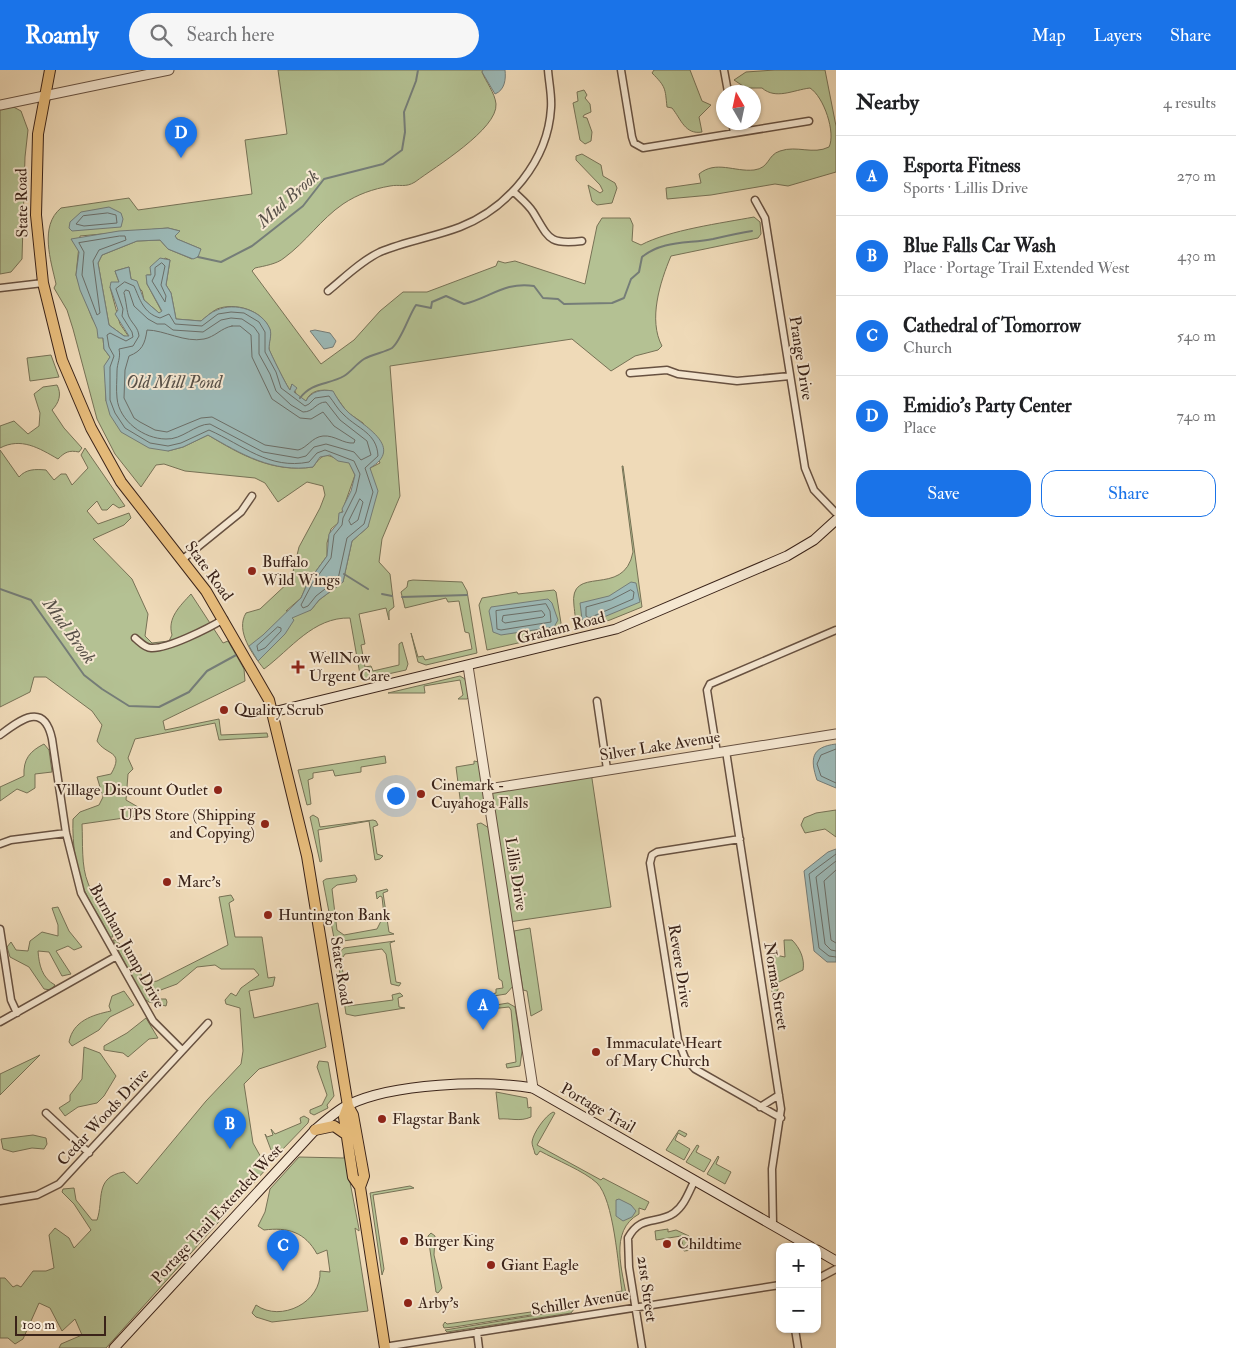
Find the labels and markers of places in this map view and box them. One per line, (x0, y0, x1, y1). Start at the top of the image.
pin: D (165, 117, 197, 158)
place label: Buffalo Wild Wings (261, 552, 340, 590)
marker: Buffalo Wild Wings (246, 565, 258, 577)
place label: WellNow Urgent Care (308, 648, 390, 686)
marker: WellNow Urgent Care (291, 660, 305, 674)
place label: Quality Scrub (234, 700, 324, 720)
marker: Quality Scrub (218, 704, 230, 716)
place label: Cinemark - Cuyahoga Falls (431, 775, 528, 813)
place label: Village Discount Outlet (56, 780, 208, 800)
marker: Village Discount Outlet (212, 784, 224, 796)
marker: Cinemark - Cuyahoga Falls (415, 788, 427, 800)
place label: UPS Store (Shipping and Copying) (120, 805, 256, 844)
marker: UPS Store (Shipping and Copying) (259, 818, 271, 830)
place label: Marc's (177, 872, 221, 892)
marker: Marc's (161, 876, 173, 888)
place label: Huntington Bank (278, 905, 391, 925)
marker: Huntington Bank (262, 909, 274, 921)
pin: A (467, 989, 499, 1030)
place label: Immaculate Heart of Mary Church (606, 1033, 722, 1071)
marker: Immaculate Heart of Mary Church (590, 1046, 602, 1058)
pin: B (214, 1108, 246, 1149)
place label: Flagstar Bank (392, 1109, 480, 1129)
marker: Flagstar Bank (376, 1113, 388, 1125)
pin: C (267, 1230, 299, 1271)
place label: Burger King (414, 1231, 495, 1251)
place label: Childtime (677, 1234, 742, 1254)
marker: Burger King (398, 1235, 410, 1247)
marker: Childtime (661, 1238, 673, 1250)
place label: Giant Eagle (501, 1255, 579, 1275)
marker: Giant Eagle (485, 1259, 497, 1271)
place label: Arby's (417, 1293, 459, 1313)
marker: Arby's (402, 1297, 414, 1309)

